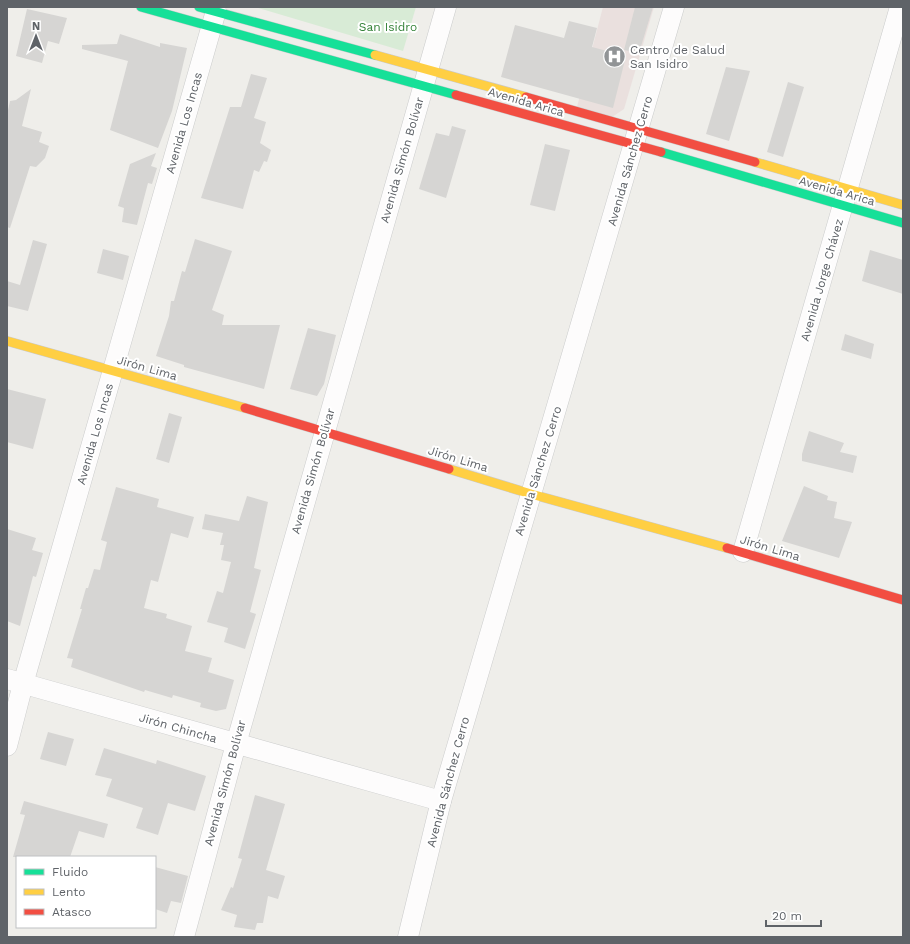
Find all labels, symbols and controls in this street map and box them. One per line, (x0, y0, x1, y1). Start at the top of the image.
north arrow (16, 16, 56, 56)
text: N (32, 20, 40, 33)
park label: San Isidro (359, 20, 417, 34)
place label: Centro de Salud San Isidro (630, 43, 725, 71)
hospital icon: Centro de Salud San Isidro (602, 44, 628, 70)
street label: Avenida Los Incas (163, 71, 205, 175)
street label: Avenida Arica (486, 84, 566, 120)
street label: Avenida Sánchez Cerro (605, 94, 655, 228)
street label: Avenida Simón Bolívar (377, 95, 427, 224)
street label: Avenida Arica (797, 173, 877, 209)
street label: Avenida Jorge Chávez (798, 217, 846, 343)
street label: Jirón Lima (115, 353, 179, 383)
street label: Avenida Los Incas (74, 382, 116, 486)
street label: Avenida Sánchez Cerro (512, 405, 564, 537)
street label: Avenida Simón Bolívar (288, 406, 338, 535)
street label: Jirón Lima (426, 443, 490, 475)
street label: Jirón Lima (738, 532, 802, 564)
street label: Jirón Chincha (137, 710, 219, 746)
street label: Avenida Sánchez Cerro (424, 715, 472, 849)
street label: Avenida Simón Bolívar (201, 718, 249, 848)
legend (16, 856, 156, 928)
text: Fluido (52, 865, 88, 879)
text: Lento (52, 885, 86, 899)
scale bar (766, 902, 821, 928)
text: Atasco (52, 905, 92, 919)
text: 20 m (772, 909, 802, 923)

